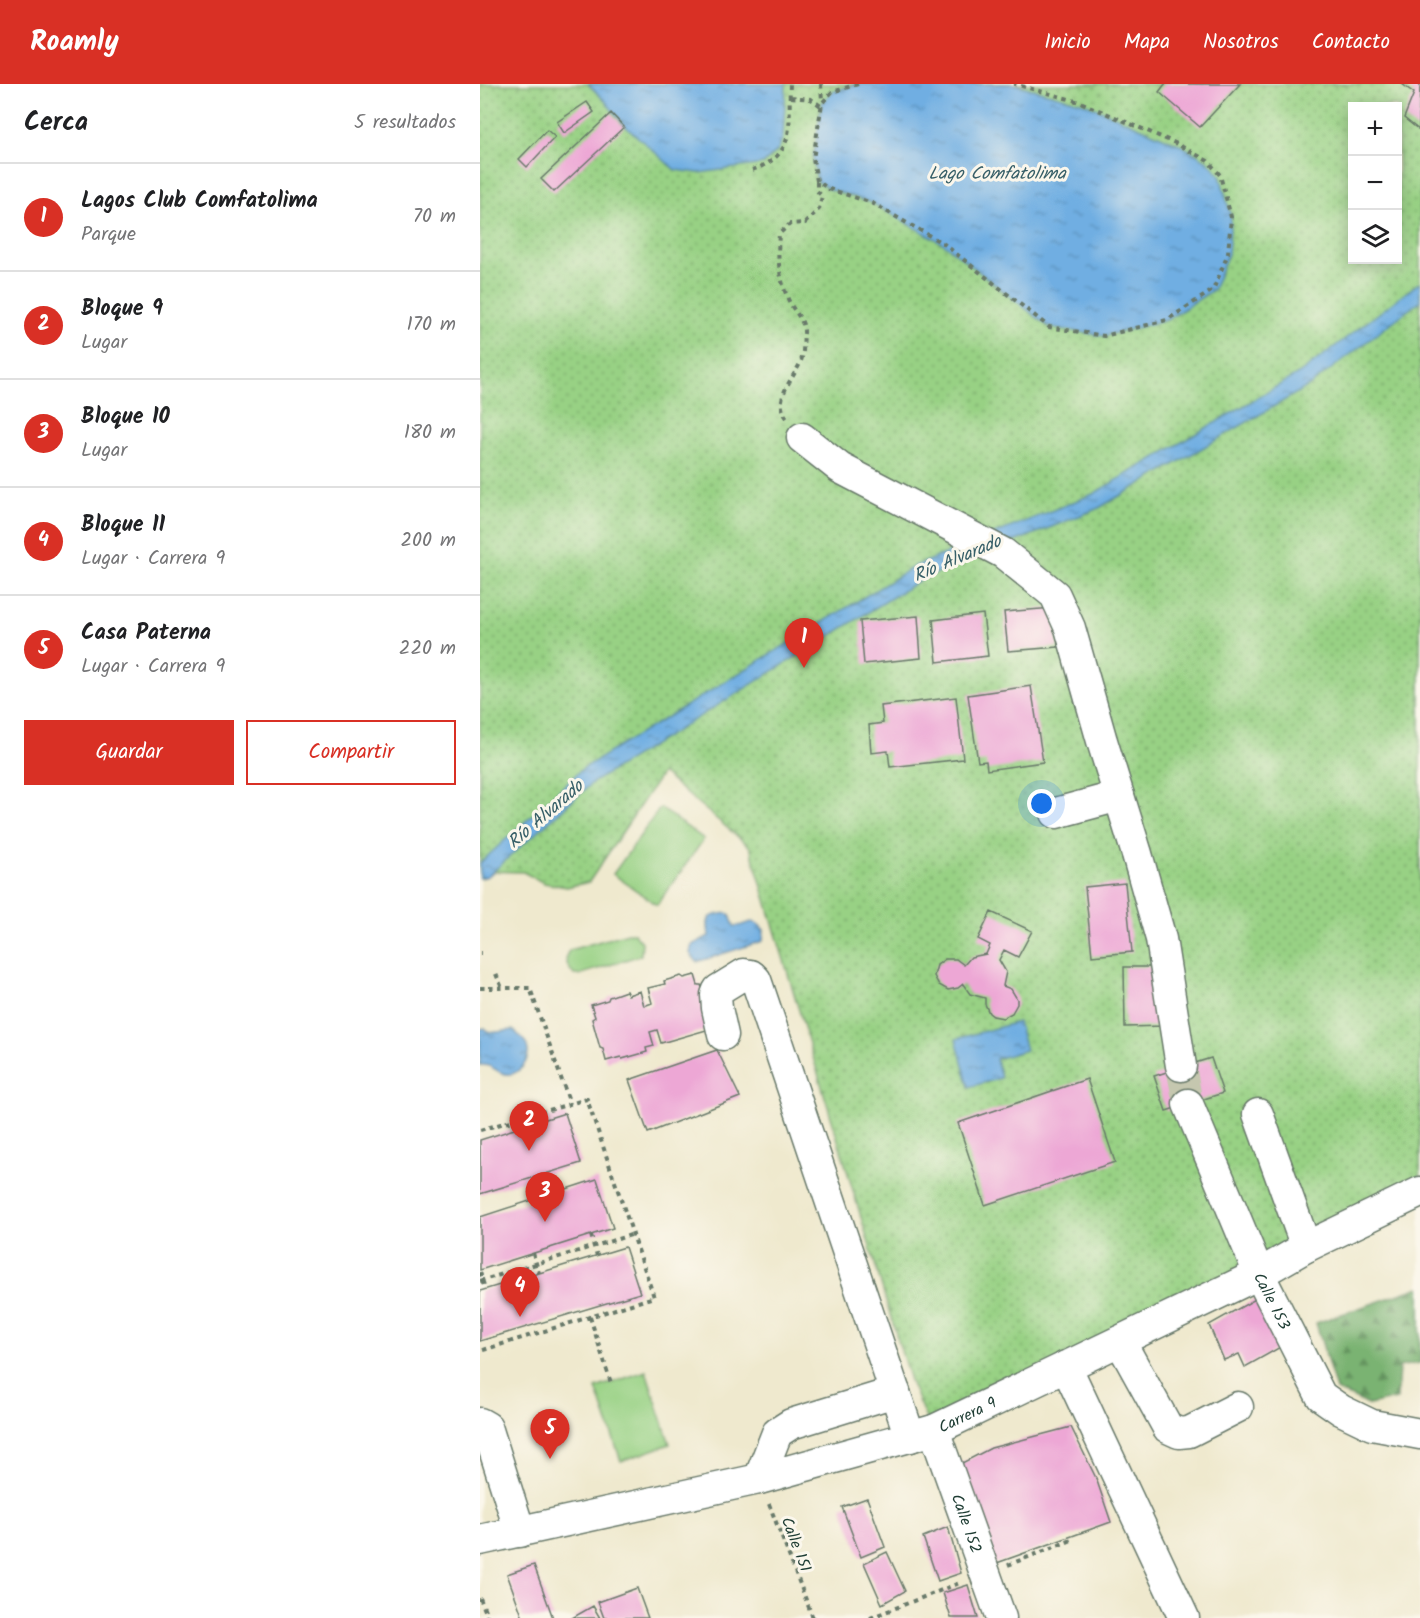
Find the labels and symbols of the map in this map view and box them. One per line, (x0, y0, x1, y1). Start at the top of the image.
water label: Lago Comfatolima (928, 160, 1067, 189)
water label: Río Alvarado (909, 527, 1008, 591)
pin: 1 (784, 618, 824, 668)
water label: Río Alvarado (501, 772, 592, 857)
your location (1027, 789, 1056, 818)
pin: 2 (509, 1102, 548, 1151)
pin: 3 (526, 1172, 564, 1222)
pin: 4 (500, 1268, 540, 1317)
street label: Calle 153 (1246, 1268, 1296, 1334)
street label: Carrera 9 (934, 1391, 1001, 1440)
pin: 5 (530, 1410, 570, 1459)
street label: Calle 152 (944, 1491, 988, 1557)
street label: Calle 151 (774, 1513, 818, 1576)

